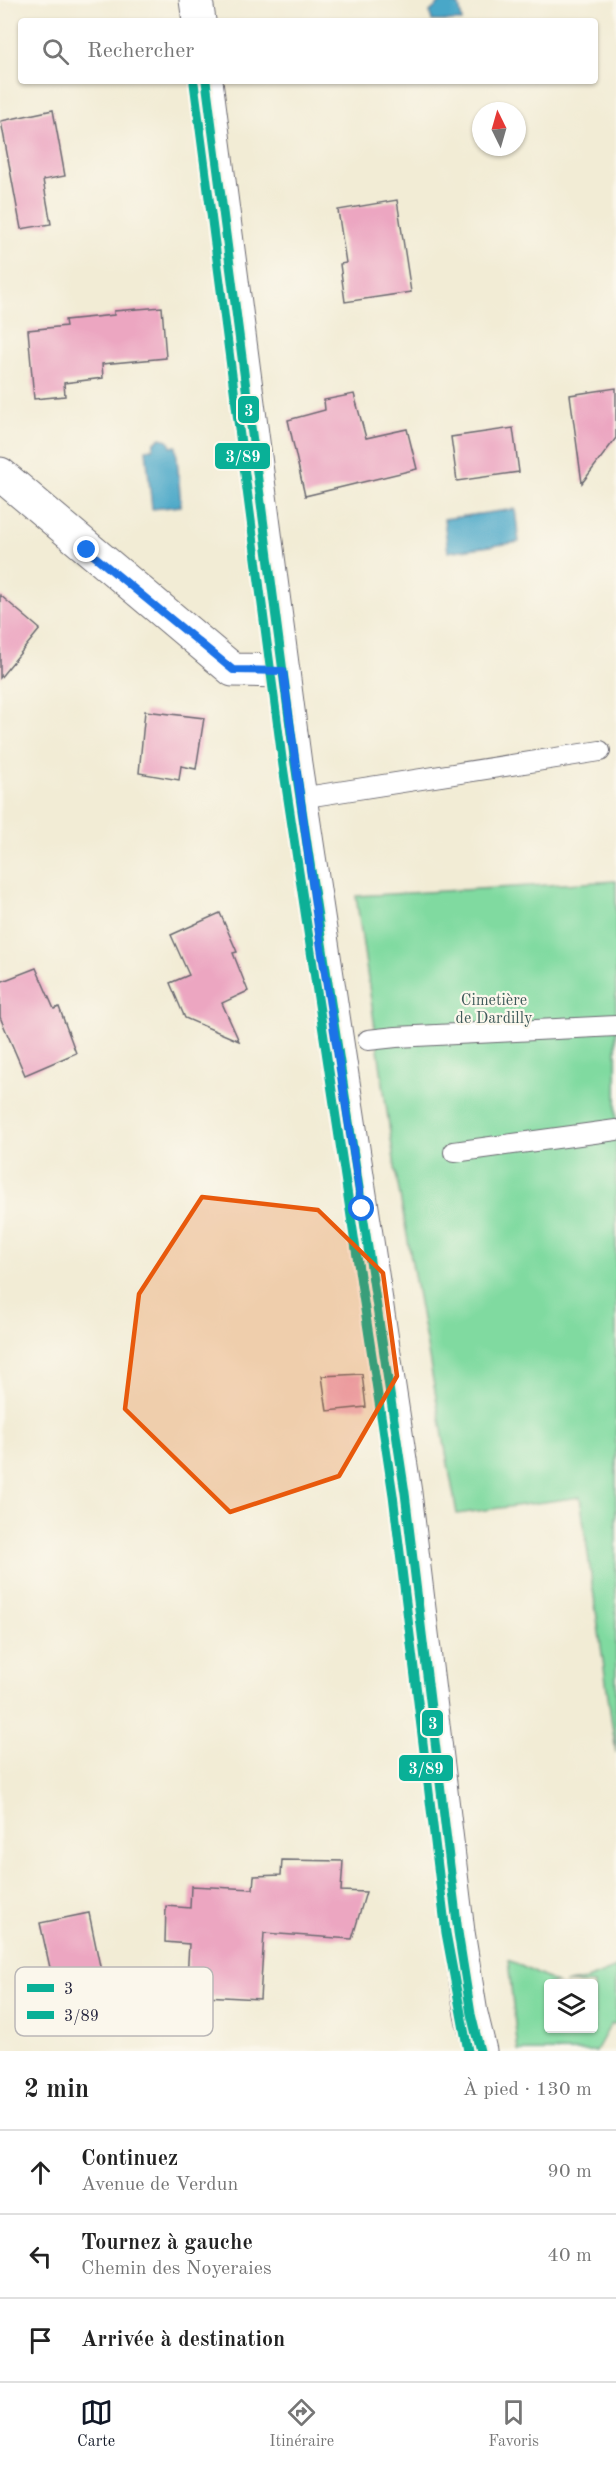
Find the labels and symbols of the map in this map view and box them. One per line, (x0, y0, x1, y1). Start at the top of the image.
north arrow (472, 102, 526, 156)
line badge: 3 (237, 395, 260, 424)
text: 3 (244, 404, 254, 420)
line badge: 3/89 (214, 442, 271, 470)
text: 3/89 (225, 450, 261, 466)
route end (73, 536, 99, 562)
park label: Cimetière de Dardilly (456, 993, 533, 1027)
route start (348, 1195, 374, 1221)
line badge: 3 (421, 1709, 444, 1737)
text: 3 (428, 1717, 438, 1733)
line badge: 3/89 (398, 1754, 454, 1782)
text: 3/89 (408, 1762, 444, 1778)
legend (15, 1967, 213, 2036)
text: 3 (64, 1982, 73, 1998)
text: 3/89 (64, 2009, 99, 2025)

